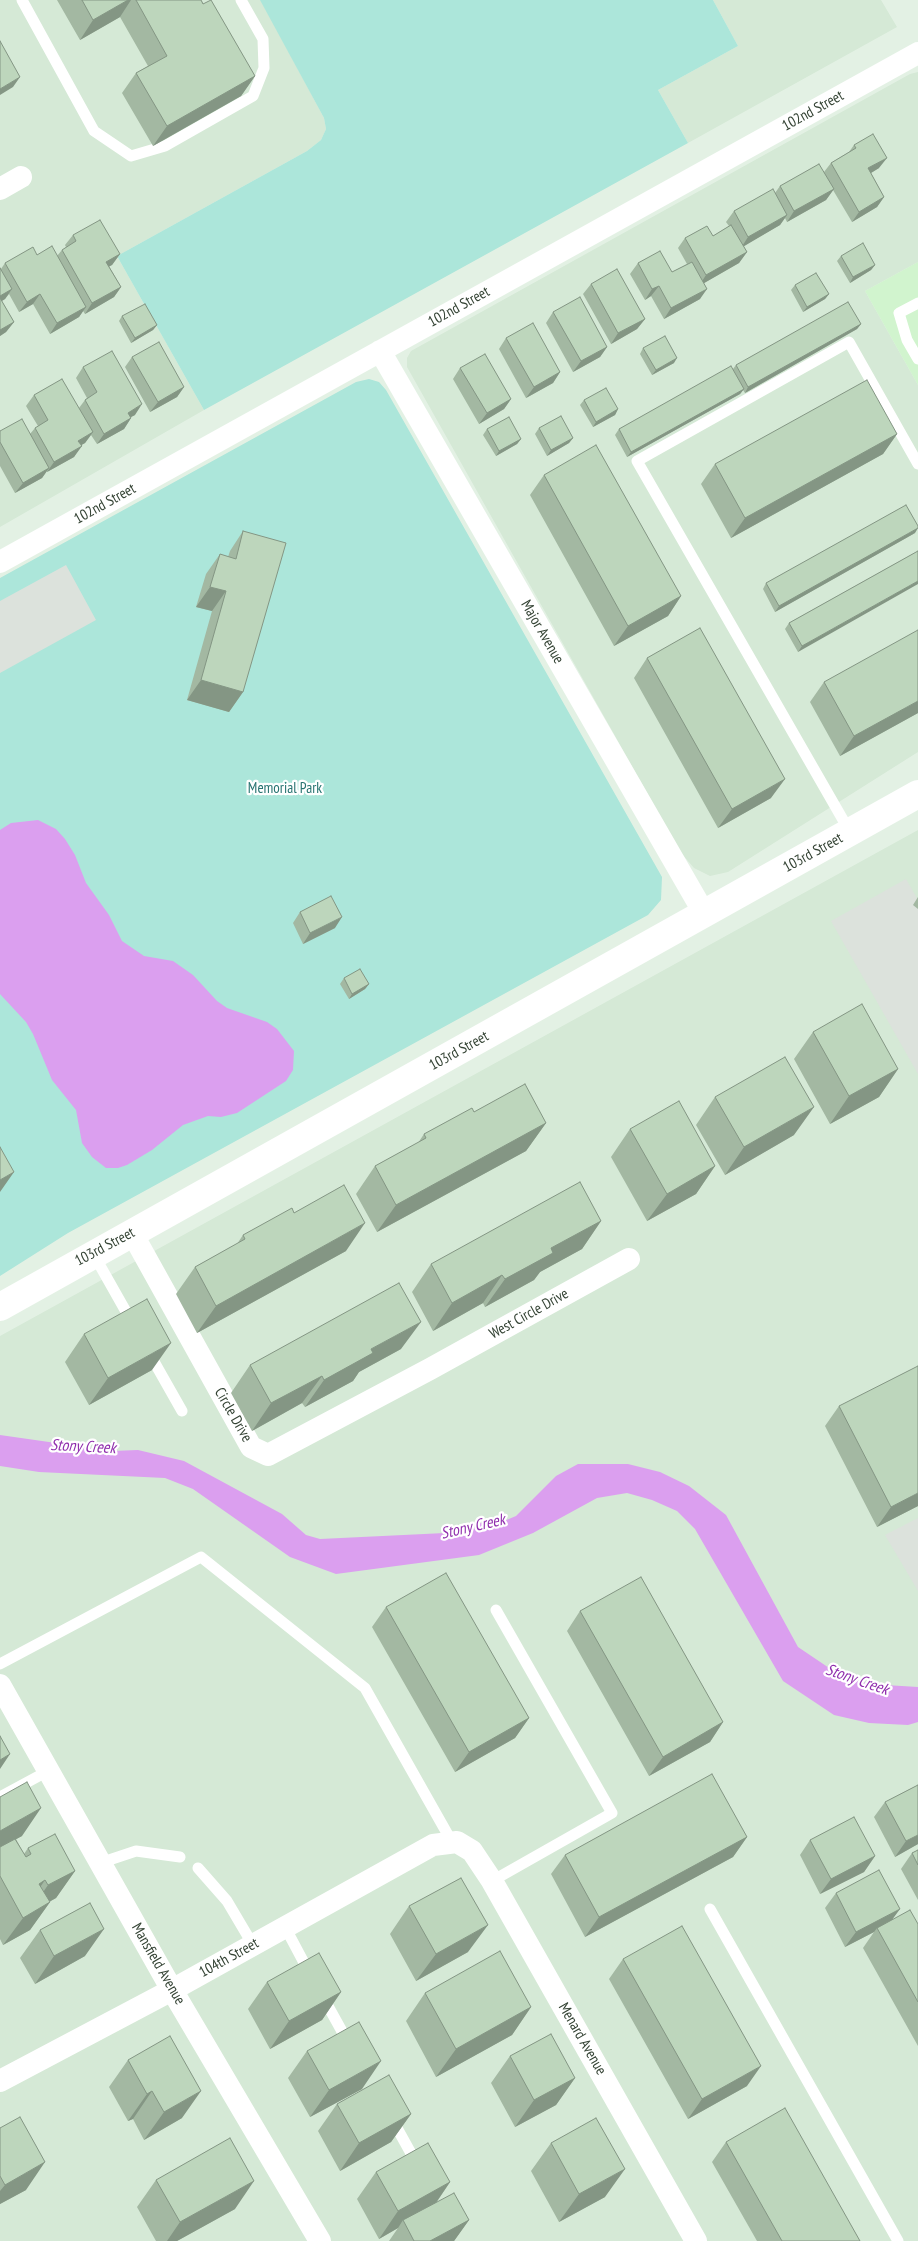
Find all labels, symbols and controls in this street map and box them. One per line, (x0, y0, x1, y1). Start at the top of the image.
street label: 102nd Street (779, 87, 847, 135)
street label: 102nd Street (425, 283, 493, 331)
street label: 102nd Street (71, 480, 139, 528)
street label: Major Avenue (517, 597, 567, 667)
park label: Memorial Park (248, 780, 322, 798)
street label: 103rd Street (780, 829, 846, 877)
street label: 103rd Street (426, 1027, 492, 1075)
street label: 103rd Street (72, 1224, 138, 1270)
street label: West Circle Drive (486, 1285, 572, 1343)
street label: Circle Drive (210, 1385, 256, 1445)
water label: Stony Creek (50, 1436, 116, 1458)
water label: Stony Creek (439, 1510, 507, 1544)
water label: Stony Creek (823, 1660, 891, 1700)
street label: Mansfield Avenue (127, 1920, 189, 2008)
street label: 104th Street (196, 1934, 262, 1982)
street label: Menard Avenue (554, 2000, 610, 2078)

